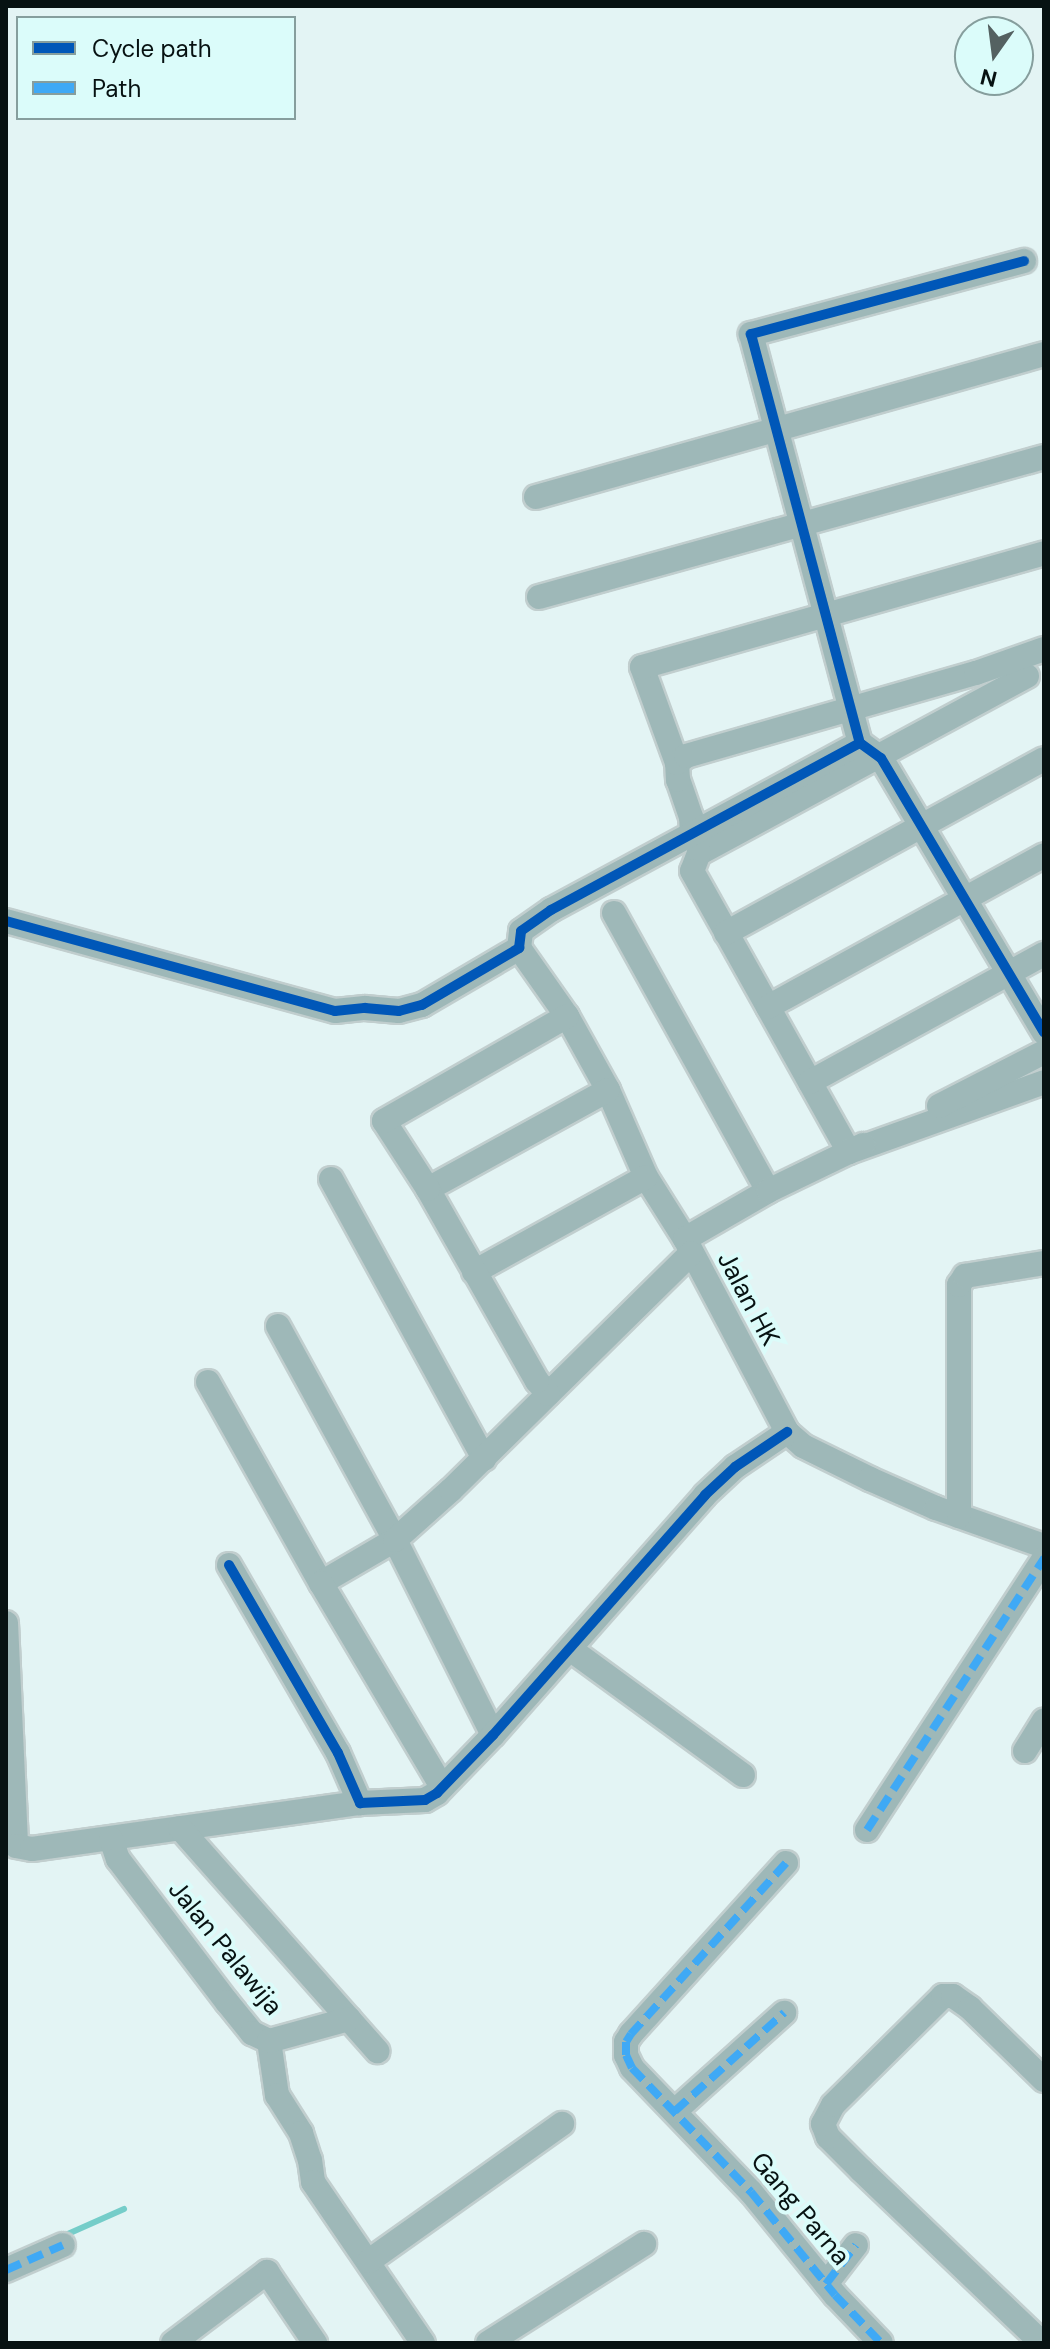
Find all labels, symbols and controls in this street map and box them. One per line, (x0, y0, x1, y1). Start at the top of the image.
legend (16, 16, 296, 120)
north arrow (954, 16, 1034, 96)
text: Cycle path (92, 33, 211, 64)
text: N (977, 62, 1000, 94)
text: Path (92, 73, 141, 104)
street label: Jalan HK (710, 1247, 786, 1351)
street label: Jalan Palawija (161, 1875, 289, 2021)
street label: Gang Parna (744, 2146, 856, 2272)

